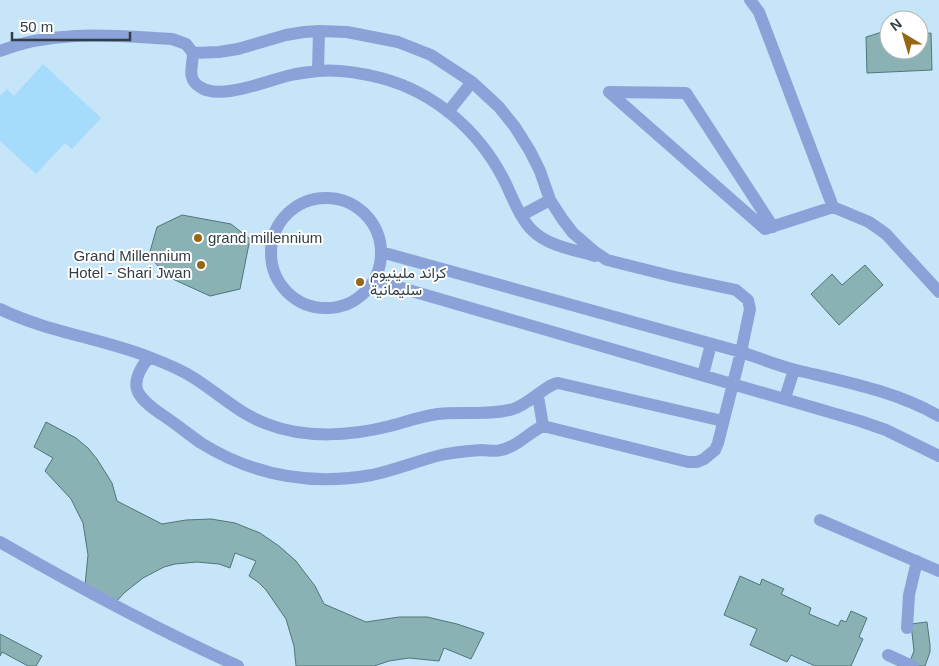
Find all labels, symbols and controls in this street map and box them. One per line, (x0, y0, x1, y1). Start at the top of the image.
scale bar (12, 10, 130, 42)
north arrow (879, 10, 929, 60)
text: N (887, 15, 905, 34)
text: 50 m (20, 18, 53, 35)
place label: grand millennium (208, 229, 322, 246)
marker: grand millennium (192, 232, 204, 244)
place label: Grand Millennium Hotel - Shari Jwan (68, 247, 191, 281)
marker: Grand Millennium Hotel - Shari Jwan (195, 259, 207, 271)
place label: كراند ملينيوم سليمانية (370, 264, 447, 299)
marker: كراند ملينيوم سليمانية (354, 276, 366, 288)

